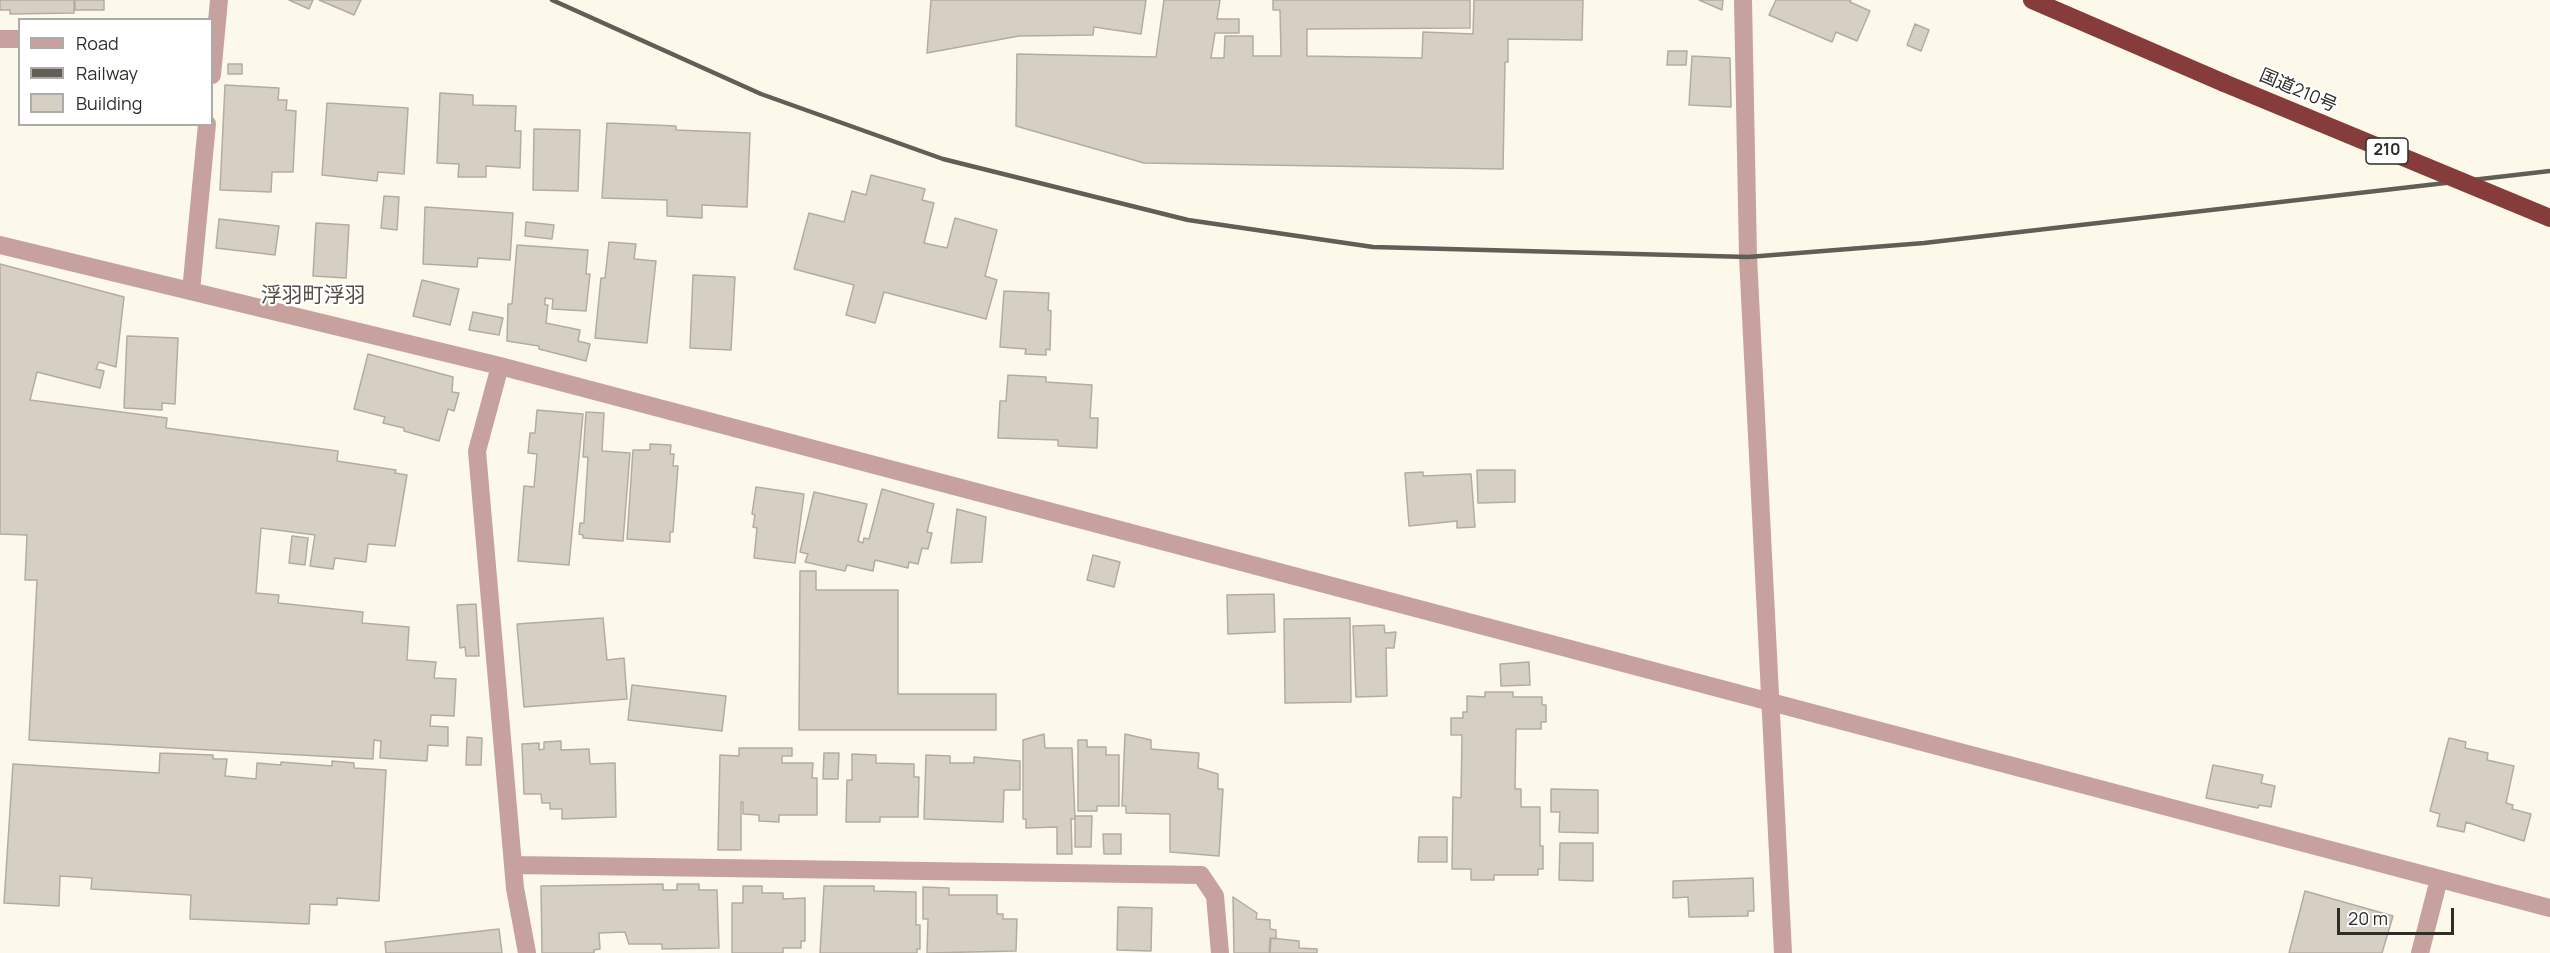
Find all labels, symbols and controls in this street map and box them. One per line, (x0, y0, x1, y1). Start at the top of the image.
legend (18, 18, 213, 126)
text: Road (76, 31, 119, 55)
text: Railway (76, 61, 138, 85)
street label: 国道210号 (2256, 65, 2340, 117)
text: Building (76, 91, 142, 115)
road number: 210 (2366, 138, 2408, 164)
district label: 浮羽町浮羽 (261, 283, 365, 309)
scale bar (2340, 896, 2457, 934)
text: 20 m (2348, 906, 2388, 930)

